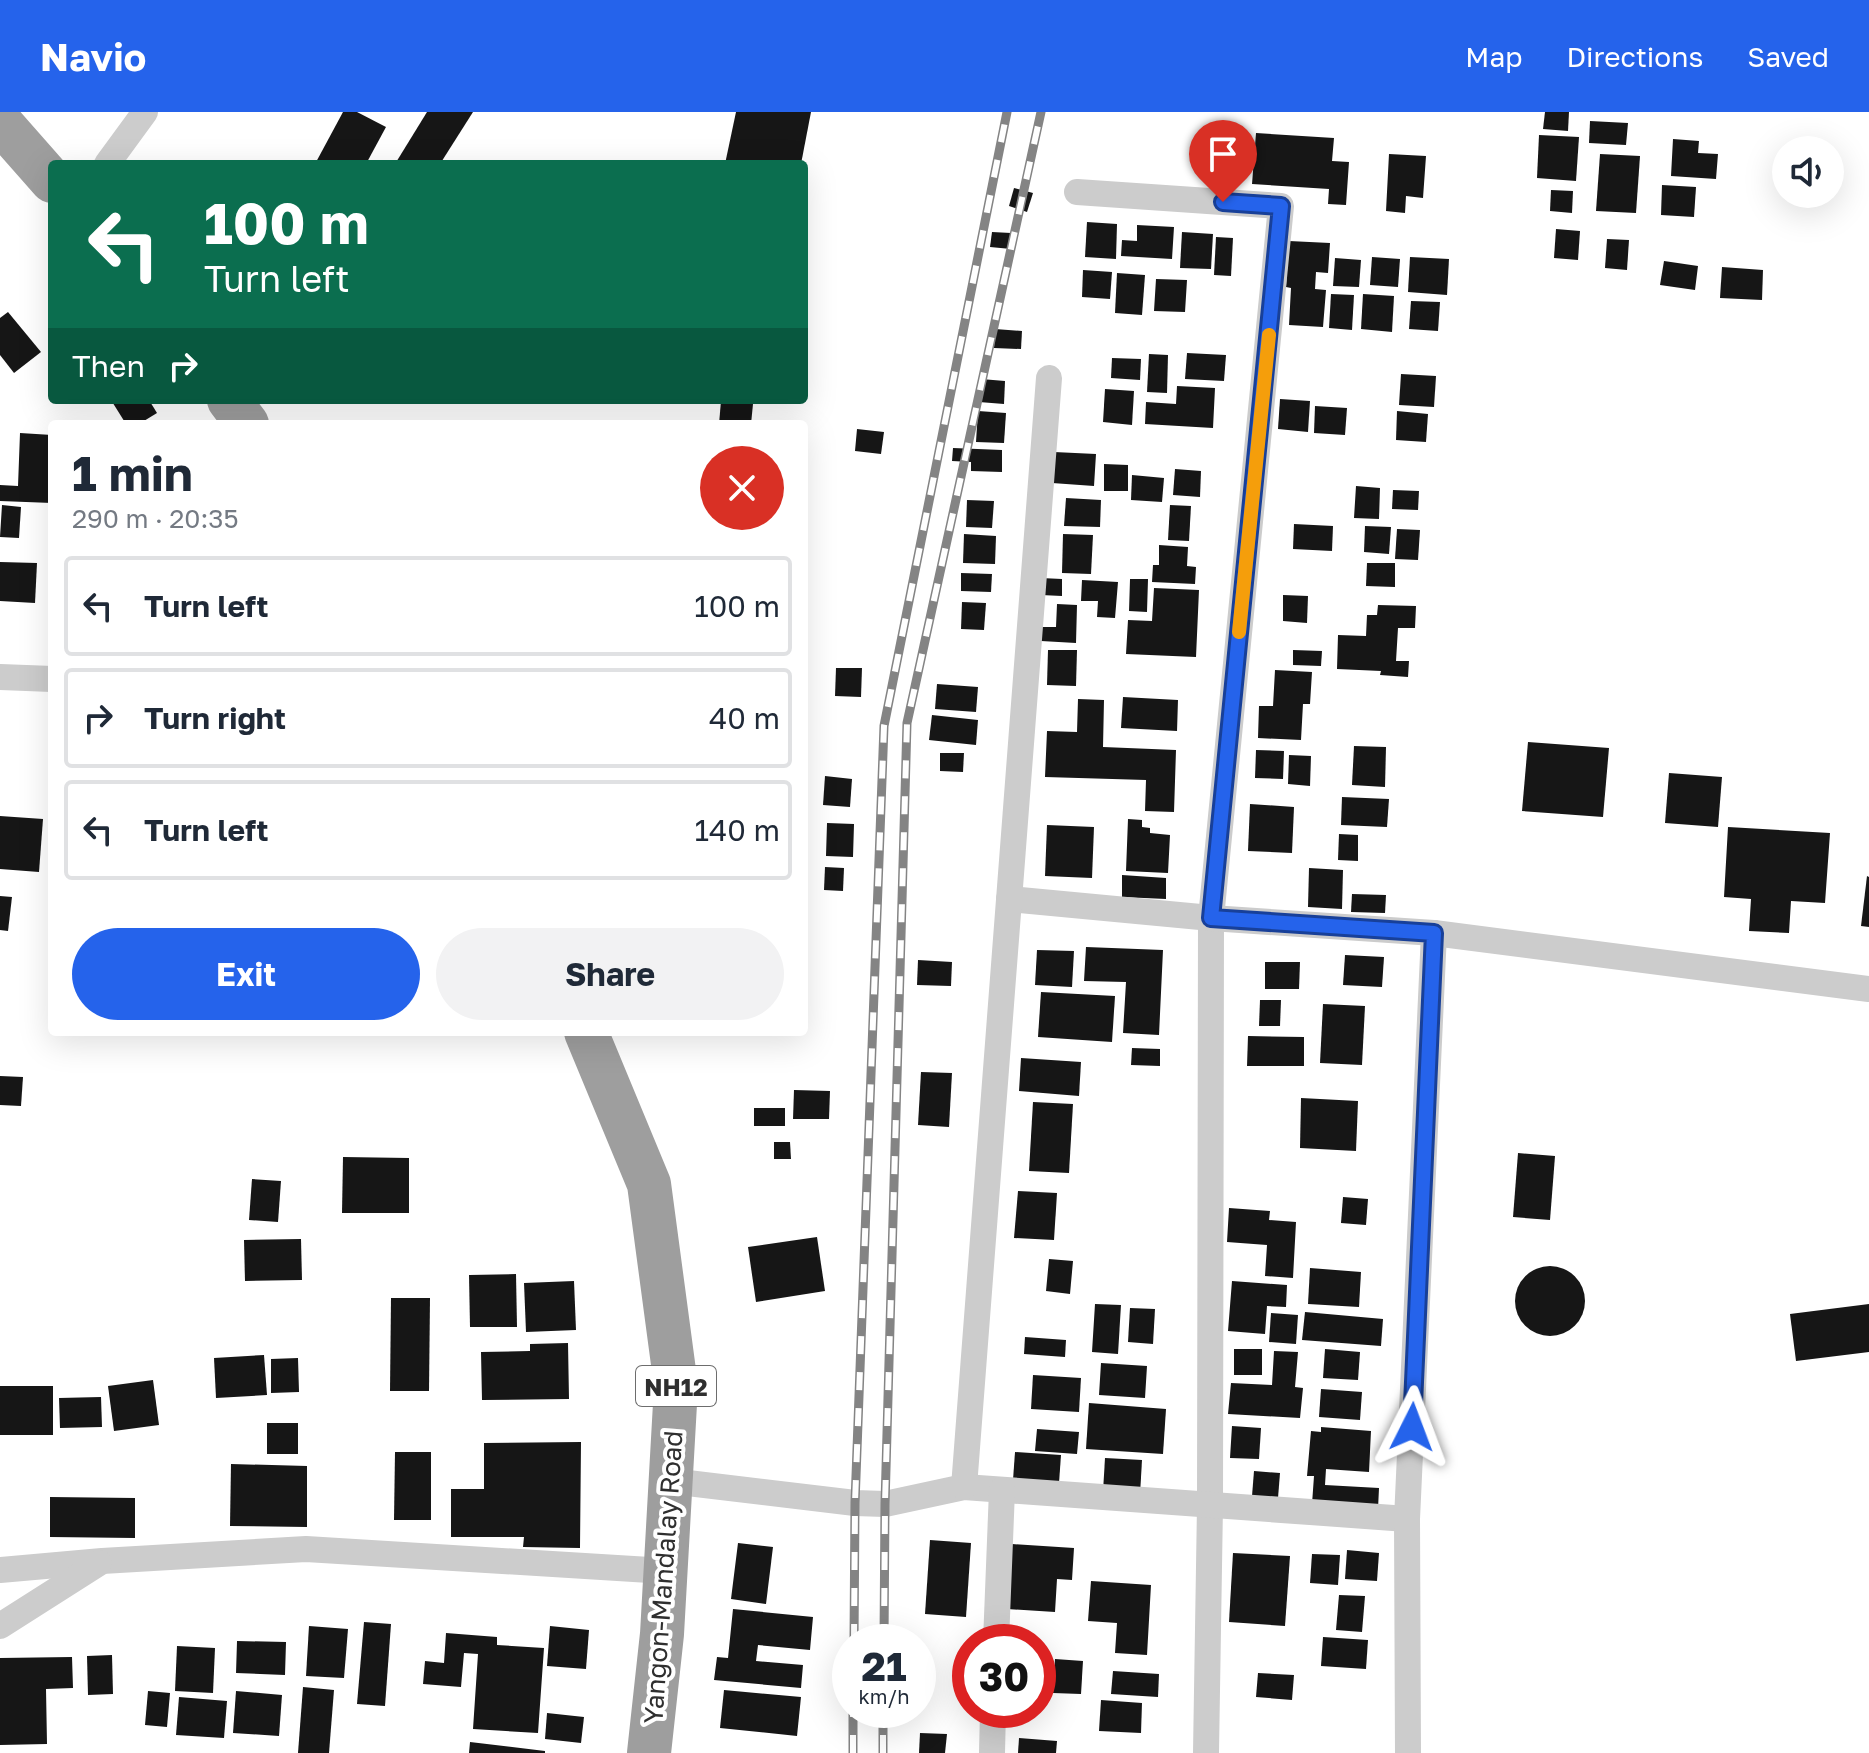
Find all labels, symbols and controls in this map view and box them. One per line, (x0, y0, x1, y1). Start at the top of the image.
text: Navio (40, 34, 146, 79)
text: Map (1465, 40, 1522, 73)
text: Directions (1566, 40, 1703, 73)
text: Saved (1747, 40, 1829, 73)
pin (1189, 120, 1257, 202)
icon: arrive (1201, 132, 1245, 176)
map controls (1772, 136, 1844, 208)
button: sound (1772, 136, 1844, 208)
text: 100 m (204, 189, 369, 256)
icon: left (72, 192, 176, 296)
text: Turn left (204, 257, 350, 300)
icon: right (161, 344, 205, 388)
text: Then (72, 348, 145, 384)
text: 1 min (72, 444, 193, 502)
button: close (700, 446, 784, 530)
text: 290 m · 20:35 (72, 503, 239, 534)
icon: left (76, 584, 120, 628)
text: Turn left (144, 588, 269, 624)
text: 100 m (694, 588, 780, 624)
icon: right (76, 696, 120, 740)
text: Turn right (144, 700, 286, 736)
text: 40 m (709, 700, 780, 736)
icon: left (76, 808, 120, 852)
text: Turn left (144, 812, 269, 848)
text: 140 m (695, 812, 780, 848)
button: Exit (72, 928, 420, 1020)
button: Share (436, 928, 784, 1020)
road number: NH12 (636, 1366, 716, 1406)
position arrow (1370, 1385, 1454, 1469)
street label: Yangon-Mandalay Road (637, 1429, 689, 1725)
speed limit sign: 30 (952, 1624, 1056, 1728)
text: 21 (862, 1642, 907, 1690)
text: km/h (859, 1684, 909, 1708)

